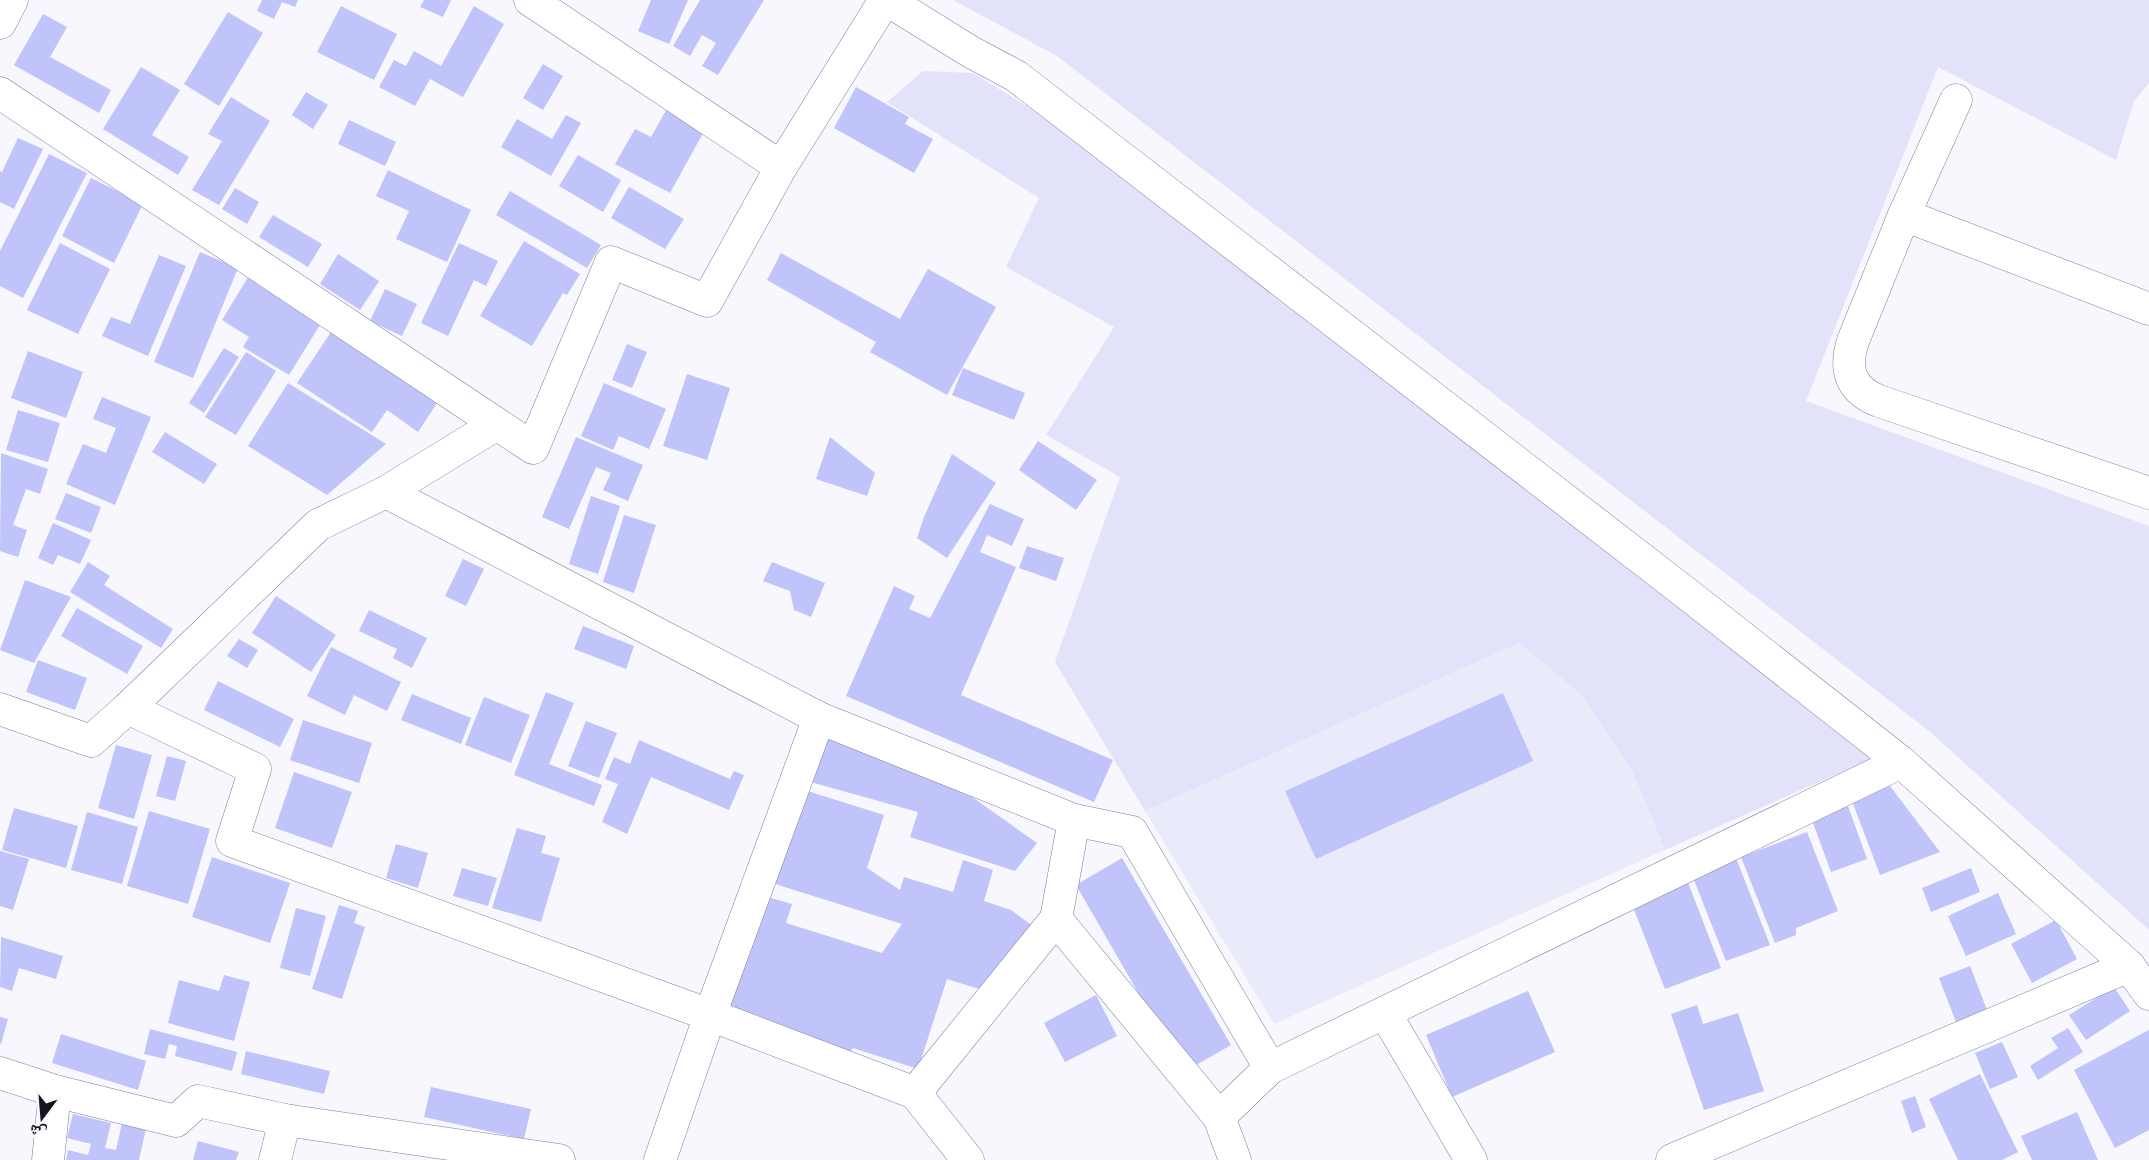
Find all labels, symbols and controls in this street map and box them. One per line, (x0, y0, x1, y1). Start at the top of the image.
north arrow (12, 1088, 72, 1148)
text: ش (27, 1120, 49, 1144)

